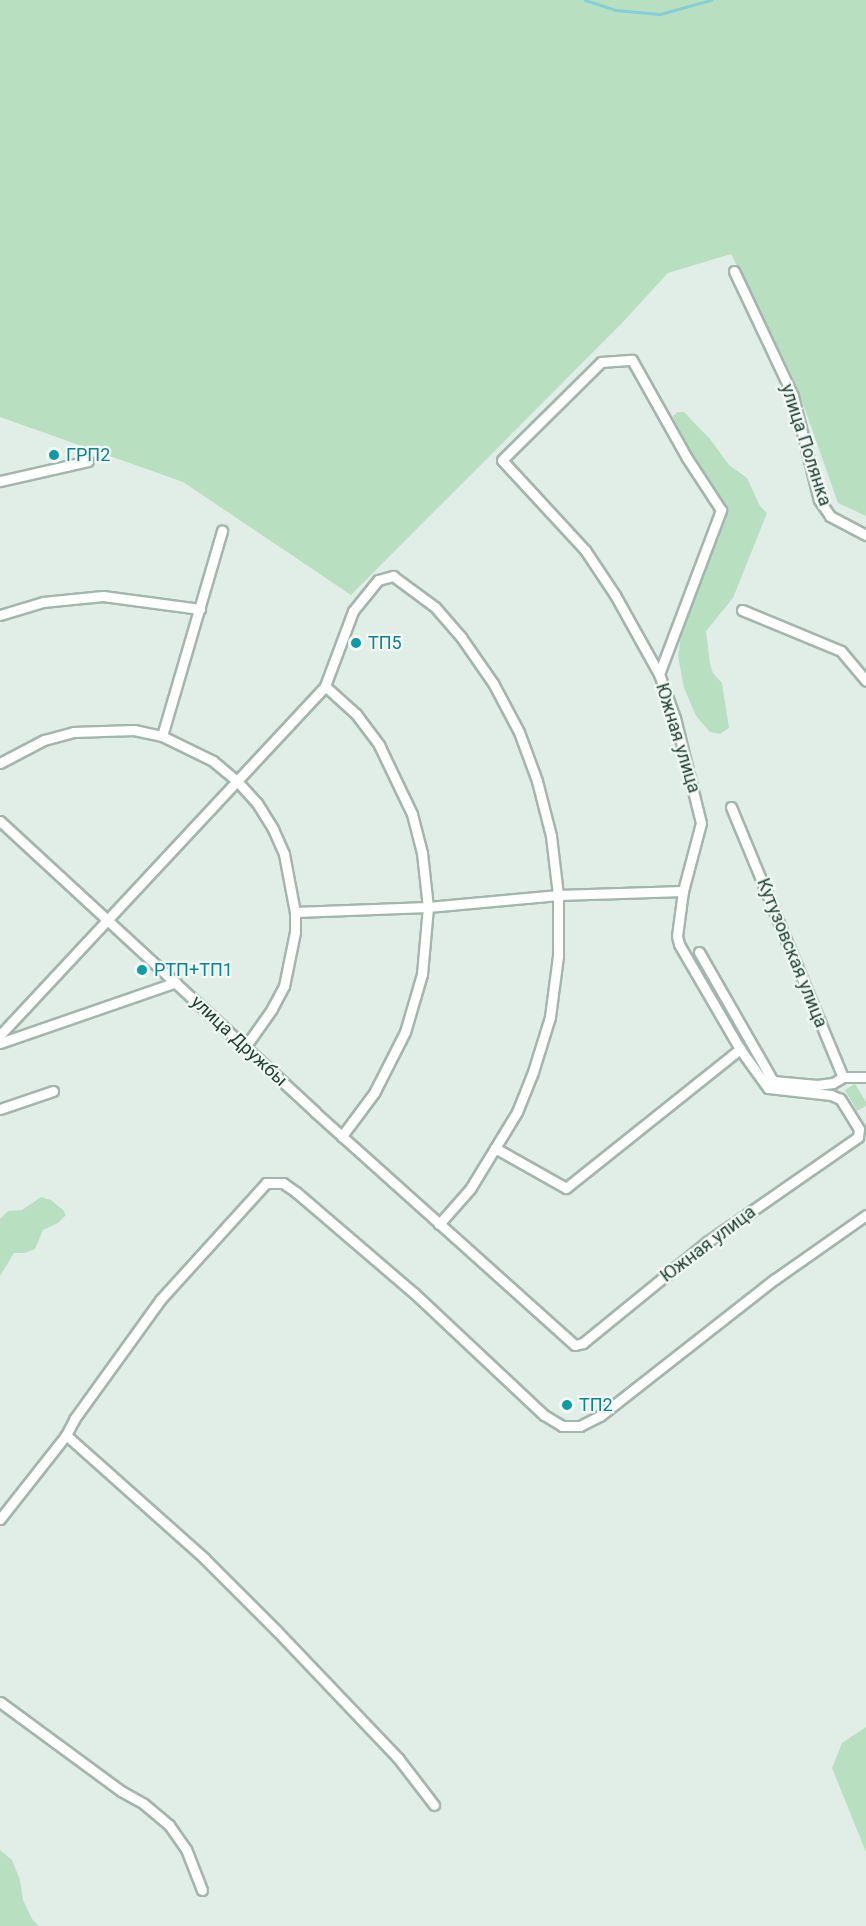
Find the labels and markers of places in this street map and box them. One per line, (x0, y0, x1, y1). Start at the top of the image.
place label: ГРП2 (66, 444, 110, 466)
marker: ГРП2 (47, 448, 61, 462)
place label: ТП5 (368, 632, 402, 654)
marker: ТП5 (349, 636, 363, 650)
place label: РТП+ТП1 (154, 959, 233, 981)
marker: РТП+ТП1 (135, 963, 149, 977)
place label: ТП2 (579, 1394, 613, 1416)
marker: ТП2 (560, 1398, 574, 1412)

